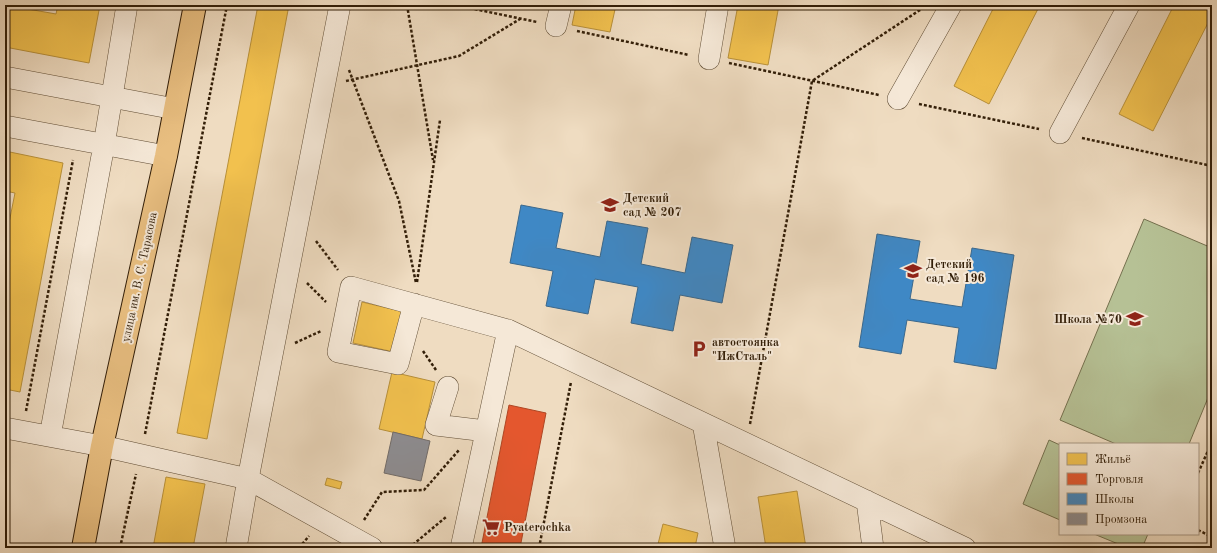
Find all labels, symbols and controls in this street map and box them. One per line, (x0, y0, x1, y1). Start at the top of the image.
place label: Детский сад № 207 (623, 193, 681, 219)
school or university icon: Детский сад № 207 (600, 195, 620, 215)
street label: улица им. В. С. Тарасова (120, 211, 160, 343)
place label: Детский сад № 196 (926, 259, 984, 285)
school or university icon: Детский сад № 196 (903, 261, 923, 281)
school or university icon: Школа №70 (1125, 309, 1145, 329)
place label: Школа №70 (1054, 314, 1122, 326)
place label: автостоянка "ИжСталь" (712, 337, 779, 363)
parking icon: автостоянка "ИжСталь" (689, 339, 709, 359)
legend (1059, 443, 1199, 535)
text: Жильё (1095, 454, 1131, 466)
text: Торговля (1095, 474, 1144, 486)
text: Школы (1095, 494, 1134, 506)
text: Промзона (1095, 514, 1147, 526)
supermarket icon: Pyaterochka (481, 517, 501, 537)
place label: Pyaterochka (504, 522, 571, 534)

